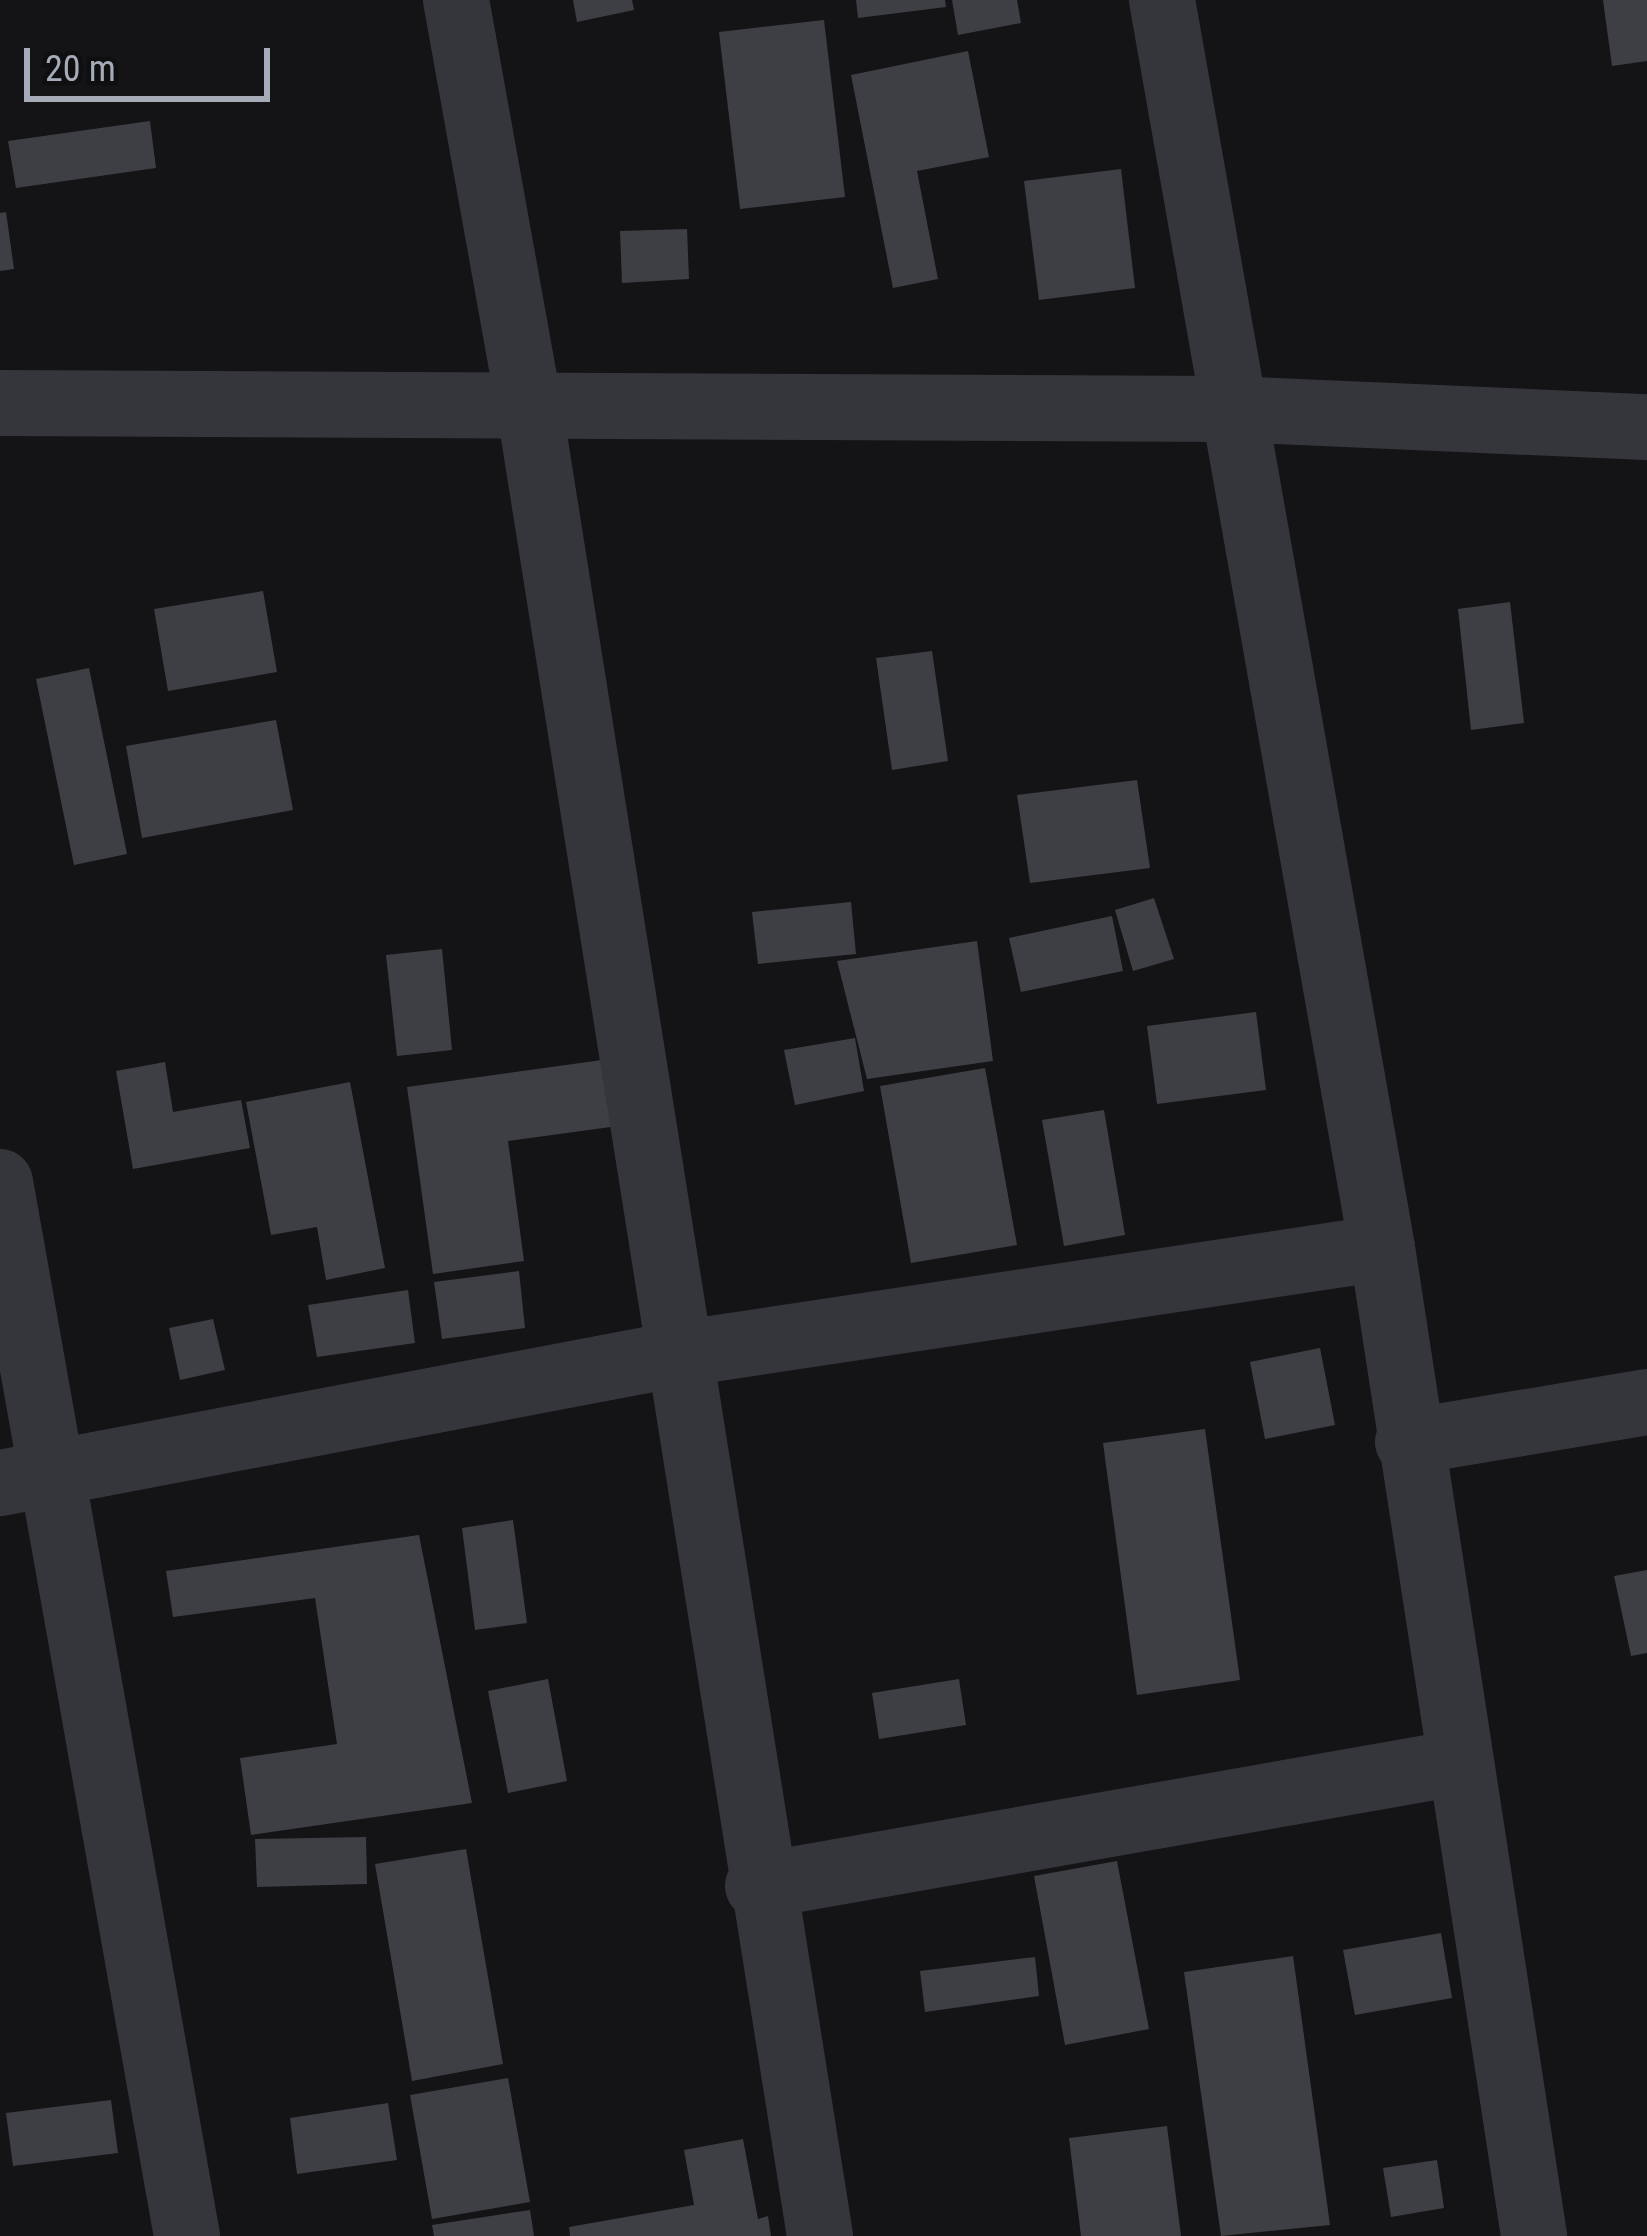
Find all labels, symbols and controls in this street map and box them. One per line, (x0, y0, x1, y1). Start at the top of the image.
scale bar (30, 24, 276, 98)
text: 20 m (45, 48, 116, 90)

